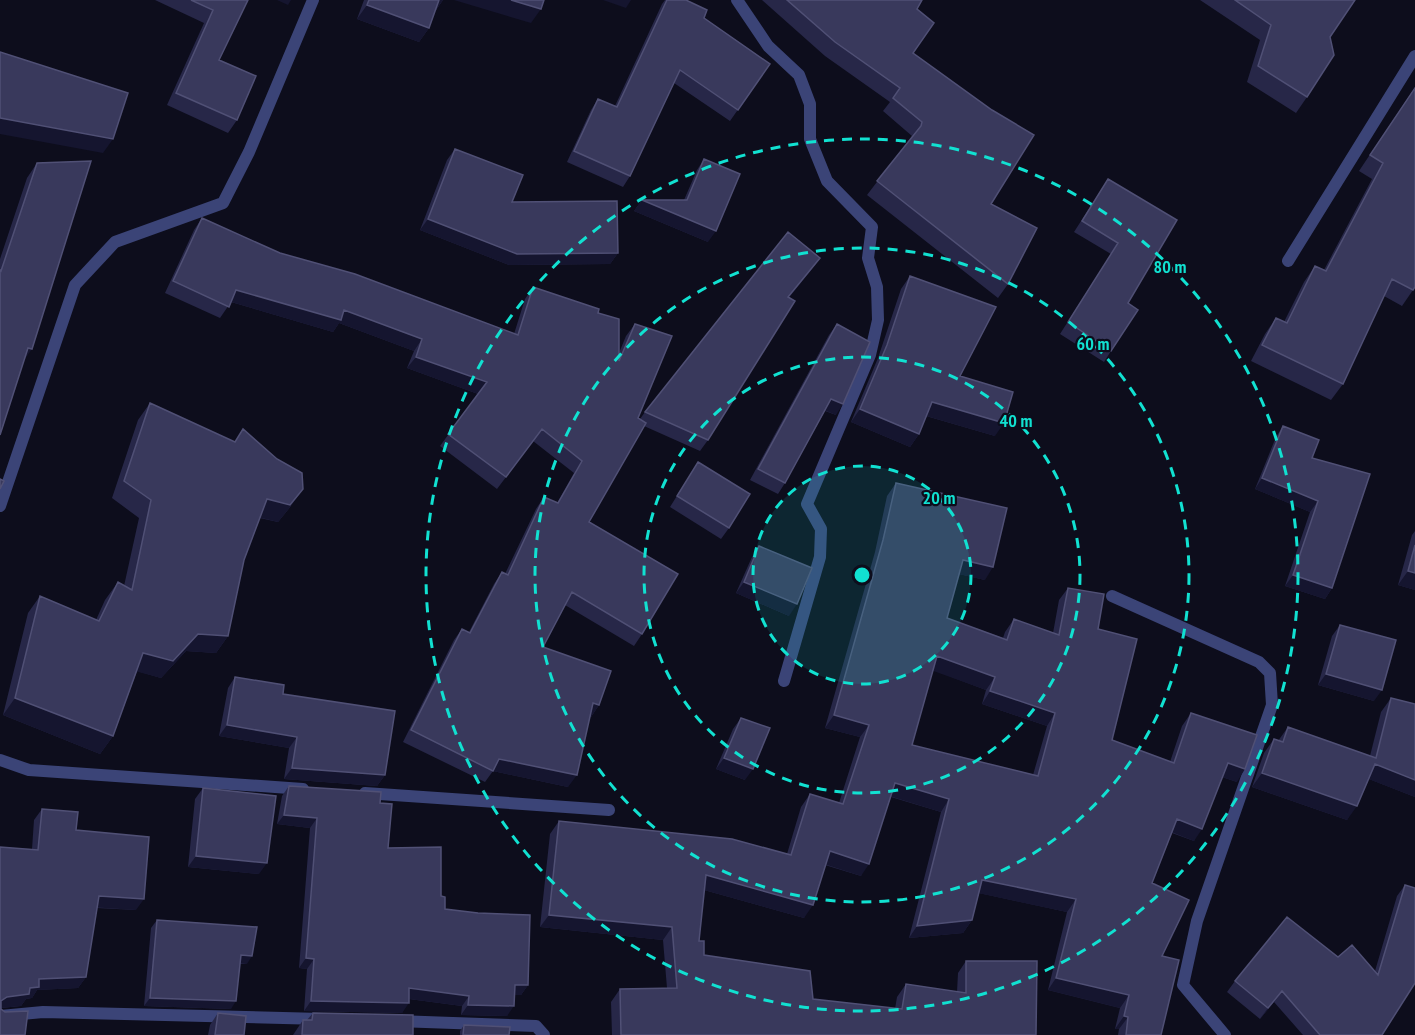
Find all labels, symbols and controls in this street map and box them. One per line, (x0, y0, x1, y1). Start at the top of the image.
text: 80 m (1154, 255, 1186, 278)
text: 60 m (1077, 332, 1109, 355)
text: 40 m (1000, 409, 1032, 432)
text: 20 m (923, 486, 955, 509)
centre of rings (852, 565, 872, 585)

